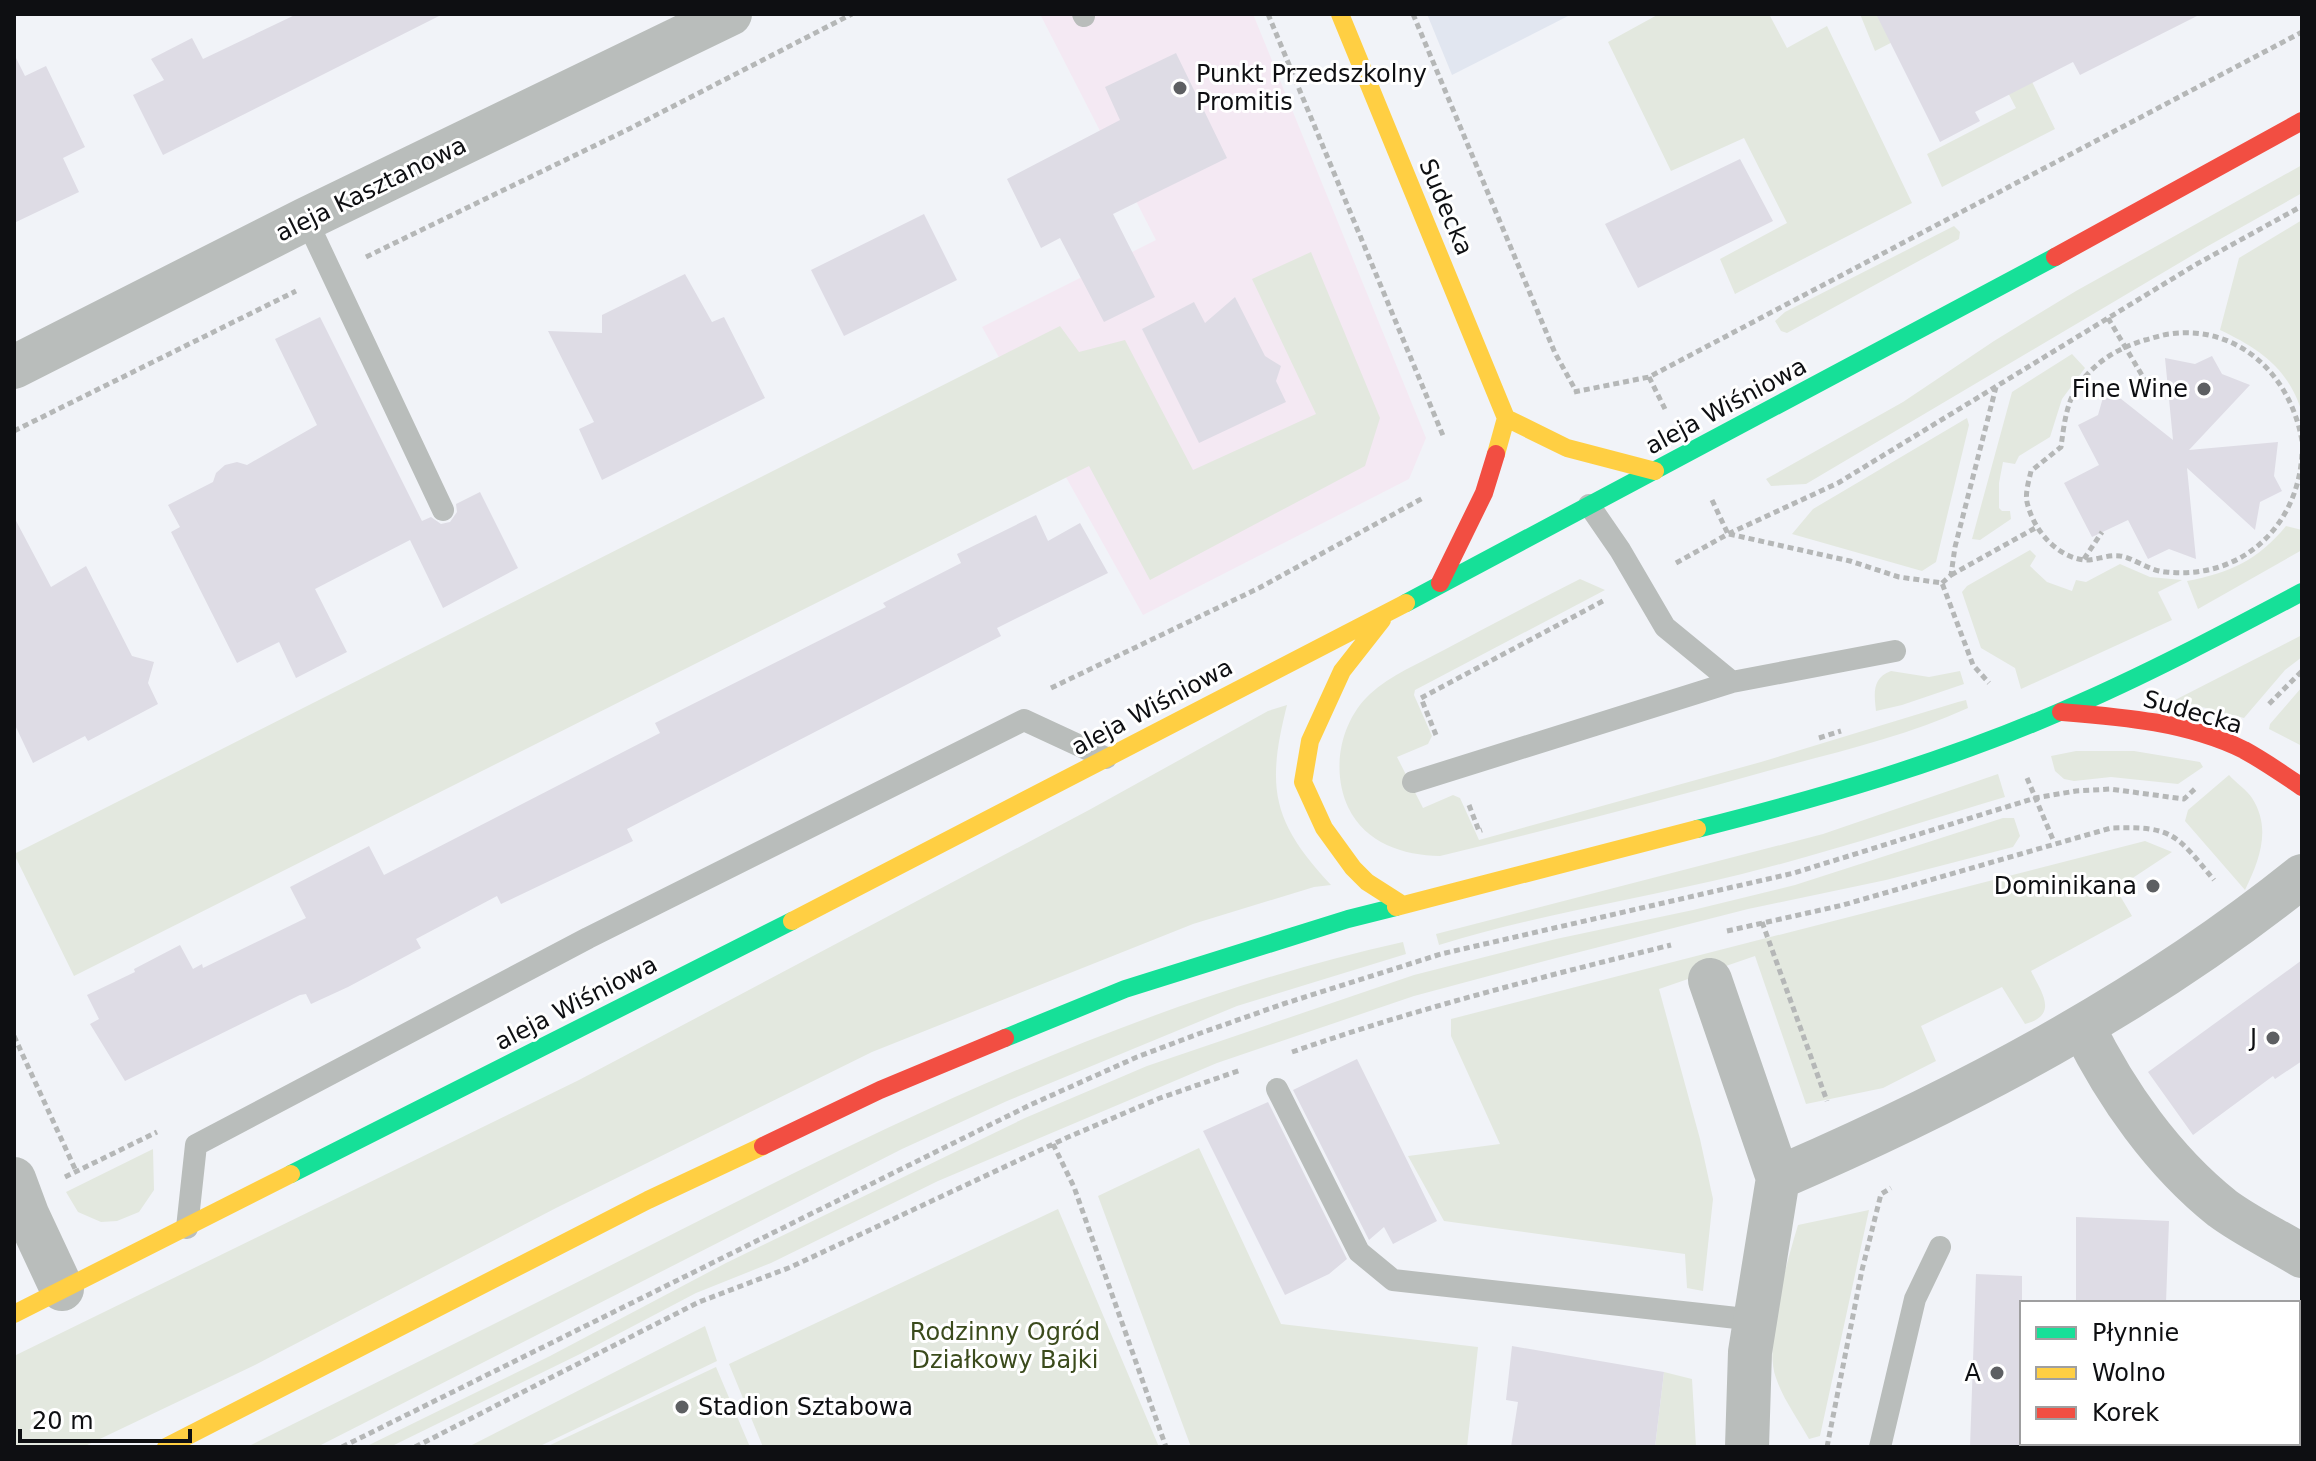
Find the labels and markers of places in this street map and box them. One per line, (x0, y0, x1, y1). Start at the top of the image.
place label: Punkt Przedszkolny Promitis (1196, 60, 1427, 116)
marker: Punkt Przedszkolny Promitis (1171, 79, 1189, 97)
place label: Fine Wine (2072, 375, 2188, 403)
marker: Fine Wine (2195, 380, 2213, 398)
place label: Dominikana (1994, 872, 2137, 900)
marker: Dominikana (2144, 877, 2162, 895)
place label: J (2248, 1024, 2257, 1052)
marker: J (2264, 1029, 2282, 1047)
place label: A (1965, 1359, 1982, 1387)
marker: A (1988, 1364, 2006, 1382)
place label: Stadion Sztabowa (698, 1393, 913, 1421)
marker: Stadion Sztabowa (673, 1398, 691, 1416)

